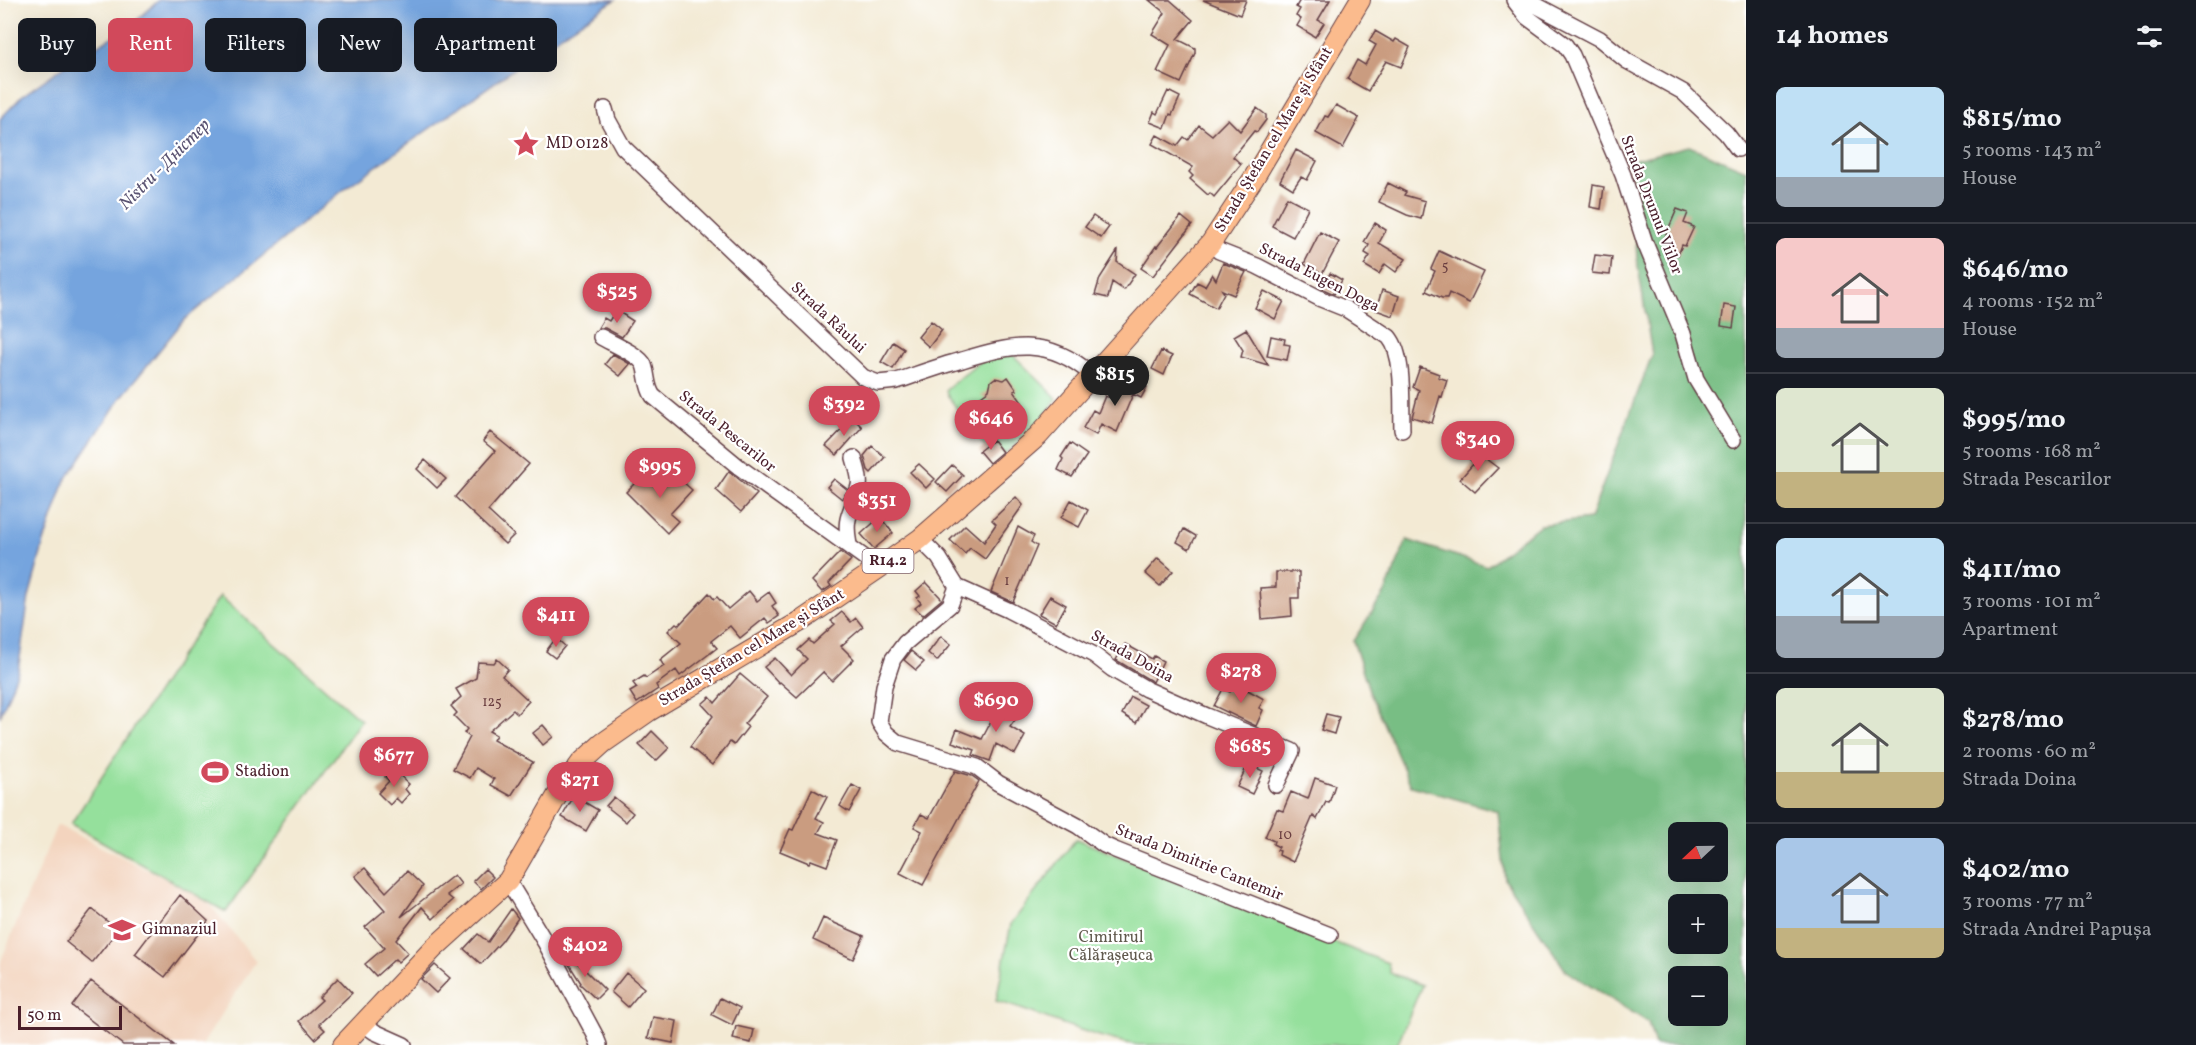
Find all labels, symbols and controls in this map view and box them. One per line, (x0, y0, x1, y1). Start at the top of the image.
chip: Buy (18, 18, 96, 72)
chip: Rent (108, 18, 193, 72)
chip: Filters (205, 18, 306, 72)
chip: New (318, 18, 402, 72)
chip: Apartment (414, 18, 557, 72)
text: 14 homes (1776, 18, 1889, 54)
icon: filters (2133, 20, 2166, 53)
street label: Strada Ștefan cel Mare și Sfânt (1210, 43, 1338, 237)
text: $815/mo (1962, 101, 2062, 137)
icon: home (1824, 111, 1896, 183)
water label: Nistru - Дністер (114, 113, 217, 216)
place icon: MD 0128 (511, 129, 541, 159)
street label: Strada Drumul Viilor (1614, 132, 1688, 278)
place label: MD 0128 (546, 133, 608, 155)
text: 5 rooms · 143 m² (1962, 137, 2102, 165)
text: House (1962, 165, 2017, 193)
street label: Strada Eugen Doga (1255, 238, 1383, 318)
text: $646/mo (1962, 252, 2068, 288)
house number: 5 (1442, 257, 1448, 276)
icon: home (1824, 262, 1896, 334)
pin: $525 (581, 273, 653, 324)
street label: Strada Râului (785, 277, 871, 359)
text: $525 (597, 278, 637, 306)
text: 4 rooms · 152 m² (1962, 288, 2103, 316)
text: House (1962, 316, 2017, 344)
pin: $815 (1079, 356, 1151, 407)
text: $815 (1095, 361, 1135, 389)
street label: Strada Pescarilor (674, 386, 781, 478)
pin: $392 (808, 386, 880, 437)
text: $392 (823, 391, 865, 419)
pin: $646 (955, 400, 1027, 451)
text: $995/mo (1962, 402, 2066, 438)
text: $646 (969, 405, 1013, 433)
icon: home (1824, 412, 1896, 484)
pin: $340 (1442, 421, 1514, 472)
text: $340 (1455, 426, 1501, 454)
text: 5 rooms · 168 m² (1962, 438, 2101, 466)
pin: $995 (624, 448, 696, 499)
text: $995 (639, 453, 681, 481)
text: Strada Pescarilor (1962, 466, 2111, 494)
pin: $351 (841, 482, 913, 533)
text: $351 (857, 487, 897, 515)
road number: R14.2 (862, 549, 914, 573)
text: $411/mo (1962, 552, 2061, 588)
icon: home (1824, 562, 1896, 634)
house number: 1 (1004, 572, 1010, 591)
street label: Strada Ștefan cel Mare și Sfânt (655, 584, 849, 712)
text: 3 rooms · 101 m² (1962, 588, 2101, 616)
pin: $411 (520, 597, 592, 648)
text: $411 (536, 602, 576, 630)
text: Apartment (1962, 616, 2058, 644)
street label: Strada Doina (1087, 625, 1178, 689)
pin: $278 (1205, 653, 1277, 704)
text: $278 (1220, 658, 1262, 686)
pin: $690 (960, 682, 1032, 733)
text: $690 (973, 687, 1019, 715)
house number: 125 (482, 693, 502, 712)
text: $278/mo (1962, 702, 2064, 738)
icon: home (1824, 712, 1896, 784)
pin: $685 (1214, 728, 1286, 779)
text: $685 (1229, 733, 1271, 761)
pin: $677 (358, 737, 430, 788)
text: 2 rooms · 60 m² (1962, 738, 2096, 766)
text: $677 (373, 742, 415, 770)
sports icon: Stadion (200, 757, 230, 787)
place label: Stadion (235, 761, 289, 783)
pin: $271 (544, 762, 616, 813)
text: Strada Doina (1962, 766, 2077, 794)
text: $271 (561, 767, 599, 795)
street label: Strada Dimitrie Cantemir (1112, 819, 1287, 907)
north arrow (1668, 822, 1728, 882)
map controls (1668, 822, 1728, 1026)
house number: 10 (1278, 826, 1292, 845)
text: $402/mo (1962, 852, 2069, 888)
icon: home (1824, 862, 1896, 934)
text: 3 rooms · 77 m² (1962, 888, 2093, 916)
button: + (1668, 894, 1728, 954)
school or university icon: Gimnaziul (107, 915, 137, 945)
text: Strada Andrei Papușa (1962, 916, 2152, 944)
place label: Gimnaziul (142, 919, 217, 941)
pin: $402 (549, 927, 621, 978)
park label: Cimitirul Călărașeuca (1069, 927, 1153, 967)
text: $402 (562, 932, 608, 960)
button: − (1668, 966, 1728, 1026)
scale bar (18, 1003, 122, 1030)
text: 50 m (27, 1005, 61, 1027)

